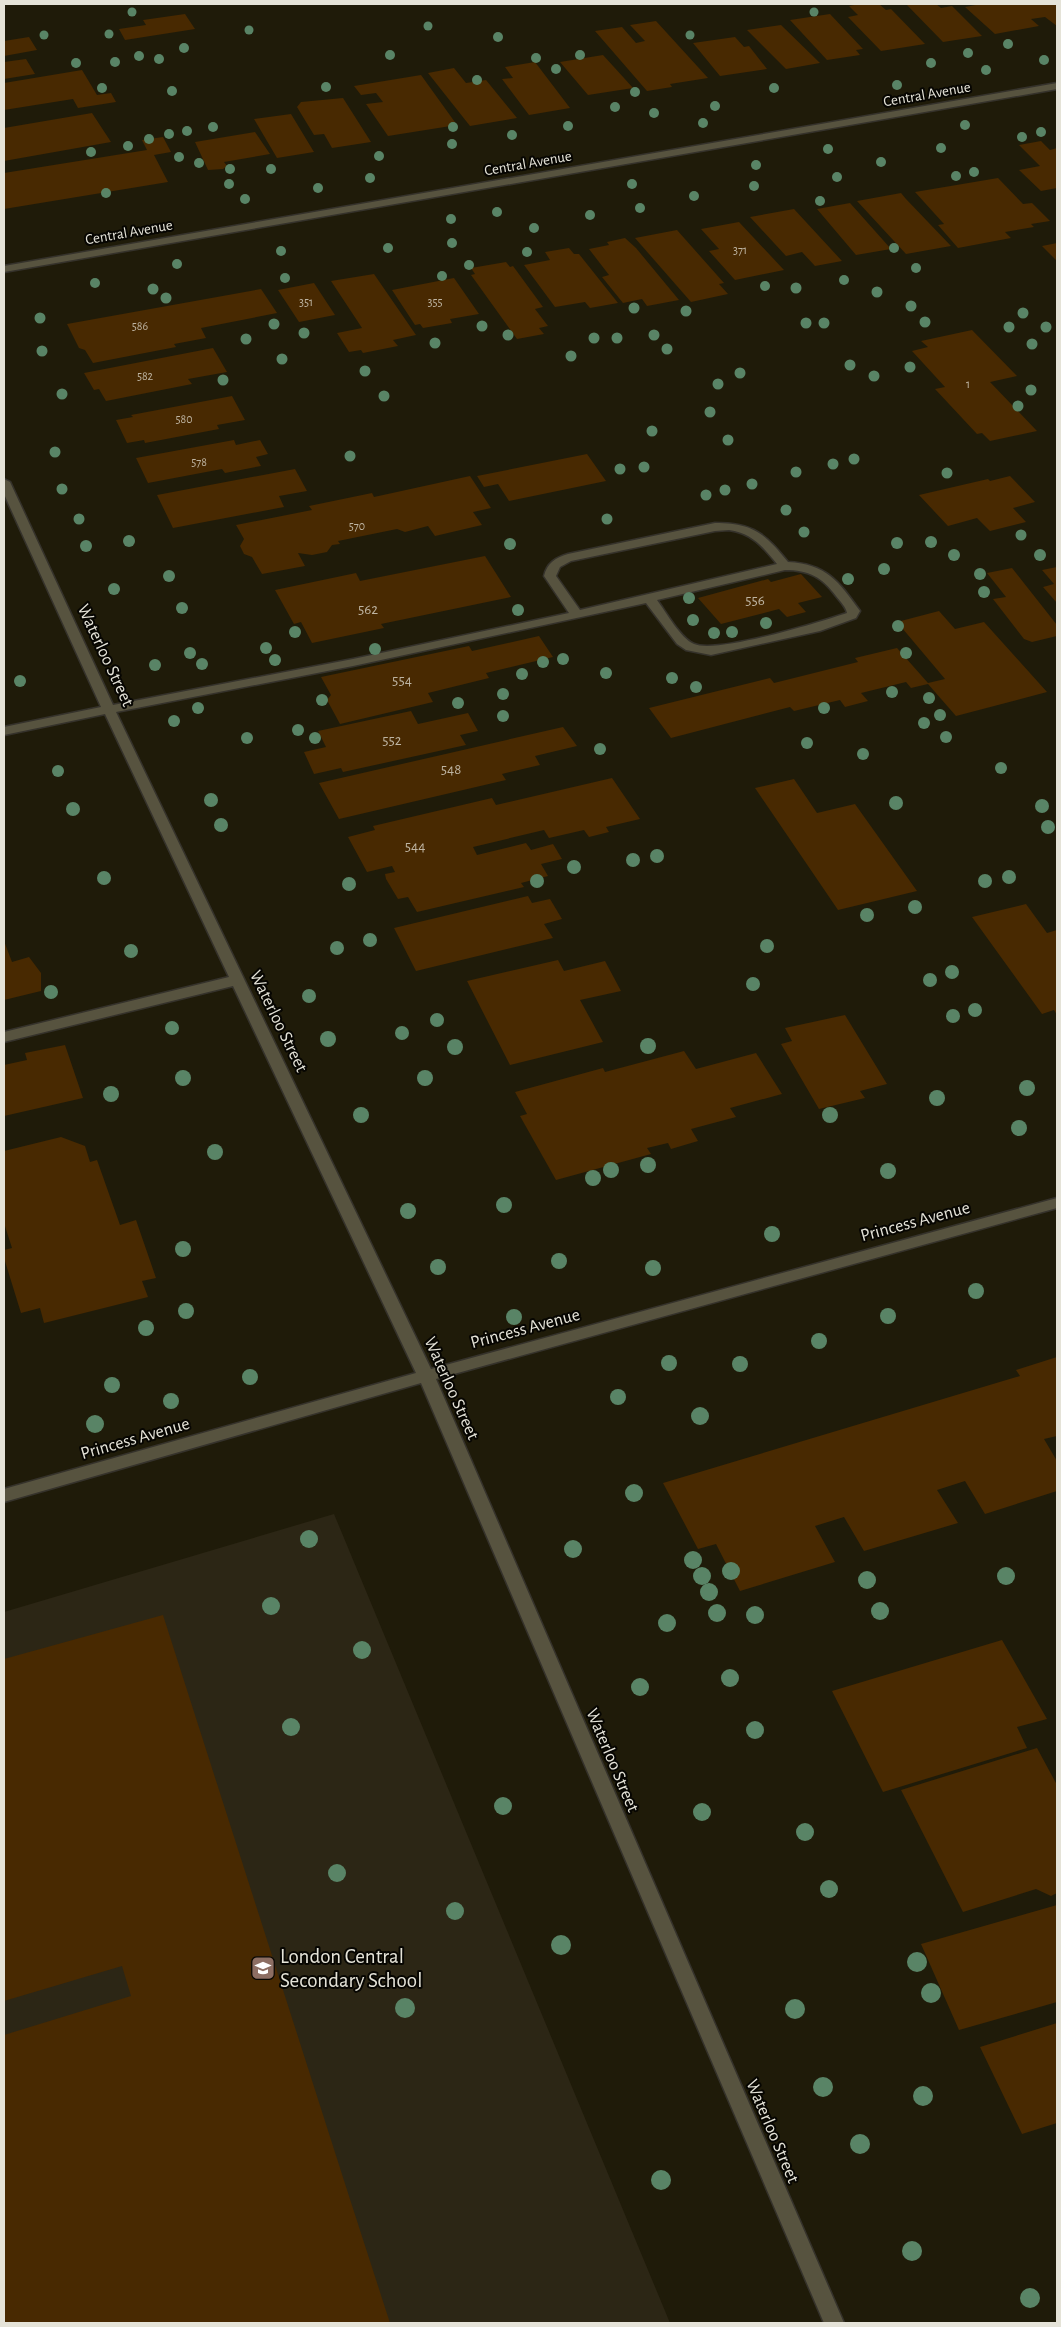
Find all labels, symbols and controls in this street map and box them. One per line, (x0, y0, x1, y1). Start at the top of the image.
street label: Central Avenue (882, 79, 972, 110)
street label: Central Avenue (483, 148, 573, 179)
street label: Central Avenue (84, 217, 174, 248)
house number: 371 (733, 244, 747, 256)
house number: 351 (299, 296, 313, 308)
house number: 355 (428, 296, 442, 308)
house number: 586 (132, 320, 149, 332)
house number: 582 (137, 370, 154, 382)
house number: 1 (966, 378, 970, 390)
house number: 580 (175, 413, 193, 425)
house number: 578 (191, 456, 207, 468)
house number: 570 (349, 520, 365, 532)
house number: 556 (745, 593, 765, 608)
street label: Waterloo Street (74, 602, 137, 710)
house number: 562 (358, 602, 378, 617)
house number: 554 (392, 673, 412, 688)
house number: 552 (382, 733, 402, 748)
house number: 548 (441, 762, 461, 777)
house number: 544 (405, 839, 425, 854)
street label: Waterloo Street (246, 968, 311, 1075)
street label: Princess Avenue (859, 1199, 972, 1245)
street label: Princess Avenue (469, 1306, 582, 1352)
street label: Waterloo Street (420, 1334, 482, 1443)
street label: Princess Avenue (79, 1415, 192, 1463)
street label: Waterloo Street (582, 1706, 642, 1815)
place label: London Central Secondary School (280, 1946, 422, 1991)
school or university icon: London Central Secondary School (250, 1955, 276, 1981)
street label: Waterloo Street (742, 2077, 802, 2186)

